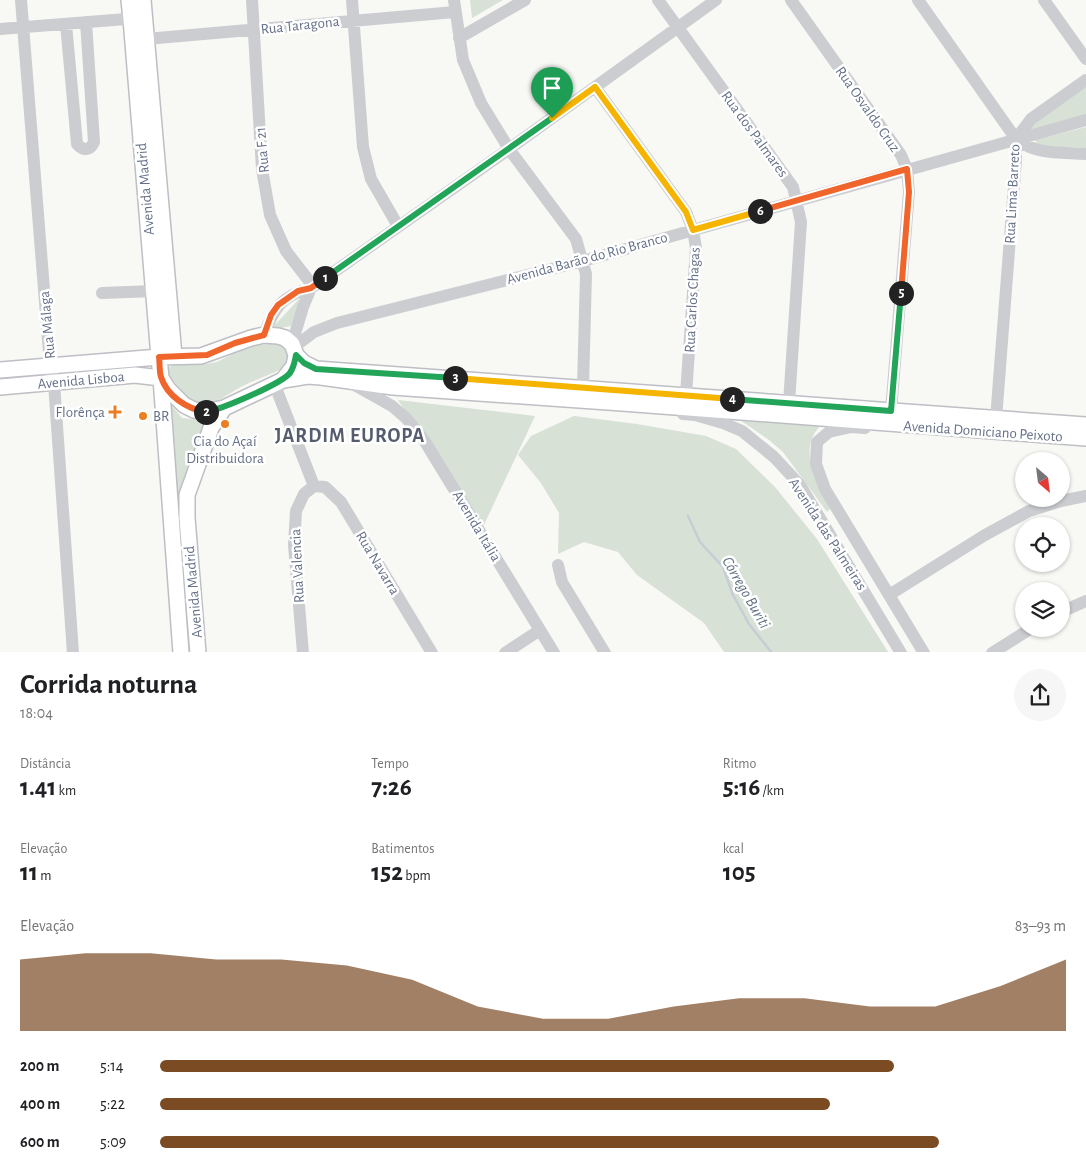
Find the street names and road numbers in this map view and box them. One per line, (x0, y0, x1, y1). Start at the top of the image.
street label: Rua Taragona (260, 14, 340, 37)
street label: Rua Osvaldo Cruz (833, 64, 903, 155)
street label: Rua dos Palmares (718, 88, 791, 180)
street label: Rua F 21 (253, 126, 272, 174)
street label: Avenida Madrid (134, 142, 157, 236)
street label: Rua Lima Barreto (1002, 144, 1023, 244)
street label: Avenida Barão do Rio Branco (505, 230, 669, 287)
street label: Rua Carlos Chagas (682, 247, 703, 353)
street label: Rua Málaga (37, 290, 58, 360)
street label: Avenida Lisboa (37, 369, 125, 392)
street label: Avenida Domiciano Peixoto (903, 418, 1063, 445)
street label: Avenida das Palmeiras (786, 475, 869, 593)
street label: Avenida Itália (450, 488, 504, 564)
street label: Rua Valencia (288, 528, 307, 603)
street label: Rua Navarra (353, 529, 402, 598)
street label: Avenida Madrid (182, 545, 205, 639)

